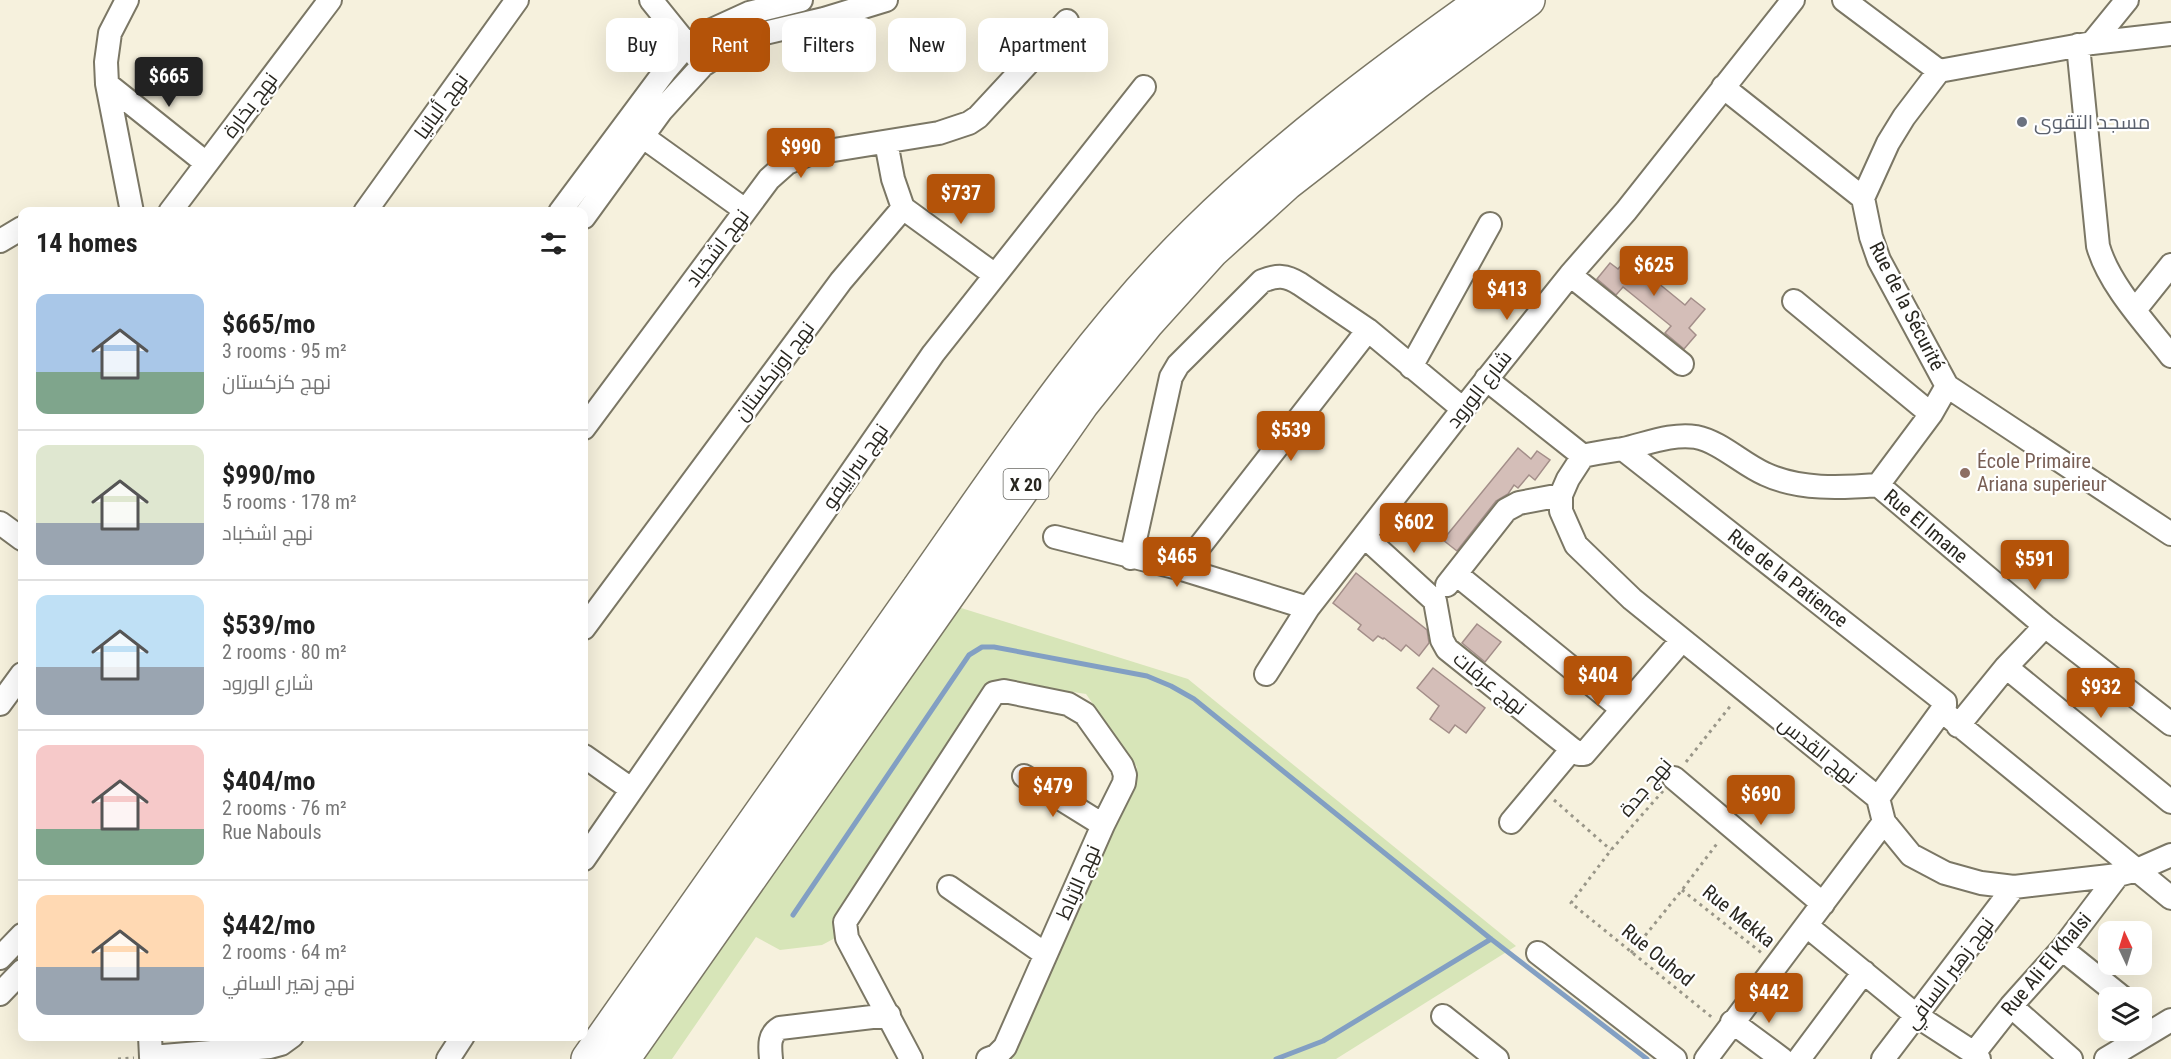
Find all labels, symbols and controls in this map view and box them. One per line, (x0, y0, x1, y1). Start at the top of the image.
chip: Buy (606, 18, 678, 72)
chip: Rent (690, 18, 770, 72)
chip: Filters (782, 18, 876, 72)
chip: New (888, 18, 966, 72)
chip: Apartment (978, 18, 1108, 72)
pin: $665 (133, 57, 205, 108)
text: $665 (149, 64, 189, 88)
street label: نهج بخارة (218, 67, 284, 144)
street label: نهج ألبانيا (409, 68, 475, 145)
place label: مسجد التقوى (2034, 110, 2150, 135)
marker: مسجد التقوى (2015, 115, 2029, 129)
pin: $990 (765, 128, 837, 179)
text: $990 (781, 135, 821, 159)
pin: $737 (925, 174, 997, 225)
text: $737 (941, 181, 981, 205)
street label: نهج اشخباد (680, 204, 756, 293)
icon: filters (537, 227, 570, 260)
text: 14 homes (36, 228, 138, 258)
street label: Rue de la Sécurité (1864, 237, 1950, 375)
pin: $625 (1618, 246, 1690, 297)
text: $625 (1634, 253, 1674, 277)
pin: $413 (1471, 270, 1543, 321)
text: $413 (1487, 277, 1527, 301)
text: $665/mo (222, 309, 315, 339)
street label: نهج اوزبكستان (729, 317, 821, 427)
icon: home (84, 318, 156, 390)
text: 3 rooms · 95 m² (222, 339, 347, 363)
street label: شارع الورود (1441, 346, 1518, 434)
text: نهج كزكستان (222, 370, 331, 394)
pin: $539 (1255, 411, 1327, 462)
text: $539 (1271, 418, 1311, 442)
street label: نهج سراييفو (817, 419, 895, 515)
place label: École Primaire Ariana superieur (1977, 449, 2107, 496)
text: $990/mo (222, 460, 315, 490)
marker: École Primaire Ariana superieur (1958, 466, 1972, 480)
icon: home (84, 469, 156, 541)
road number: X 20 (1004, 469, 1048, 499)
street label: Rue El Imane (1879, 484, 1973, 568)
text: 5 rooms · 178 m² (222, 490, 357, 514)
pin: $602 (1378, 503, 1450, 554)
text: $602 (1394, 510, 1434, 534)
text: نهج اشخباد (222, 521, 313, 545)
street label: Rue de la Patience (1723, 524, 1853, 632)
pin: $465 (1141, 537, 1213, 588)
pin: $591 (1999, 540, 2071, 591)
text: $465 (1157, 544, 1197, 568)
text: $591 (2015, 547, 2055, 571)
text: $539/mo (222, 610, 315, 640)
icon: home (84, 619, 156, 691)
text: 2 rooms · 80 m² (222, 640, 347, 664)
street label: نهج عرفات (1447, 646, 1532, 721)
pin: $404 (1562, 656, 1634, 707)
text: $404 (1578, 663, 1618, 687)
pin: $932 (2065, 668, 2137, 719)
text: شارع الورود (222, 671, 314, 695)
text: $932 (2081, 675, 2121, 699)
street label: نهج القدس (1773, 711, 1862, 791)
street label: نهج جدة (1614, 753, 1678, 822)
text: $404/mo (222, 766, 315, 796)
pin: $479 (1017, 767, 1089, 818)
icon: home (84, 769, 156, 841)
text: $479 (1033, 774, 1073, 798)
pin: $690 (1725, 775, 1797, 826)
text: $690 (1741, 782, 1781, 806)
text: 2 rooms · 76 m² (222, 796, 347, 820)
text: Rue Nabouls (222, 820, 322, 844)
street label: نهج الرّباط (1051, 841, 1107, 924)
street label: Rue Mekka (1698, 880, 1780, 952)
street label: Rue Ali El Khalsi (1996, 908, 2096, 1020)
text: $442/mo (222, 910, 315, 940)
street label: نهج زهير السافي (1899, 913, 2002, 1036)
icon: home (84, 919, 156, 991)
street label: Rue Ouhod (1617, 919, 1699, 991)
north arrow (2098, 921, 2152, 975)
map controls (2098, 921, 2152, 1041)
text: 2 rooms · 64 m² (222, 940, 347, 964)
text: نهج زهير السافي (222, 971, 355, 995)
pin: $442 (1733, 973, 1805, 1024)
text: $442 (1749, 980, 1789, 1004)
button: layers (2098, 987, 2152, 1041)

